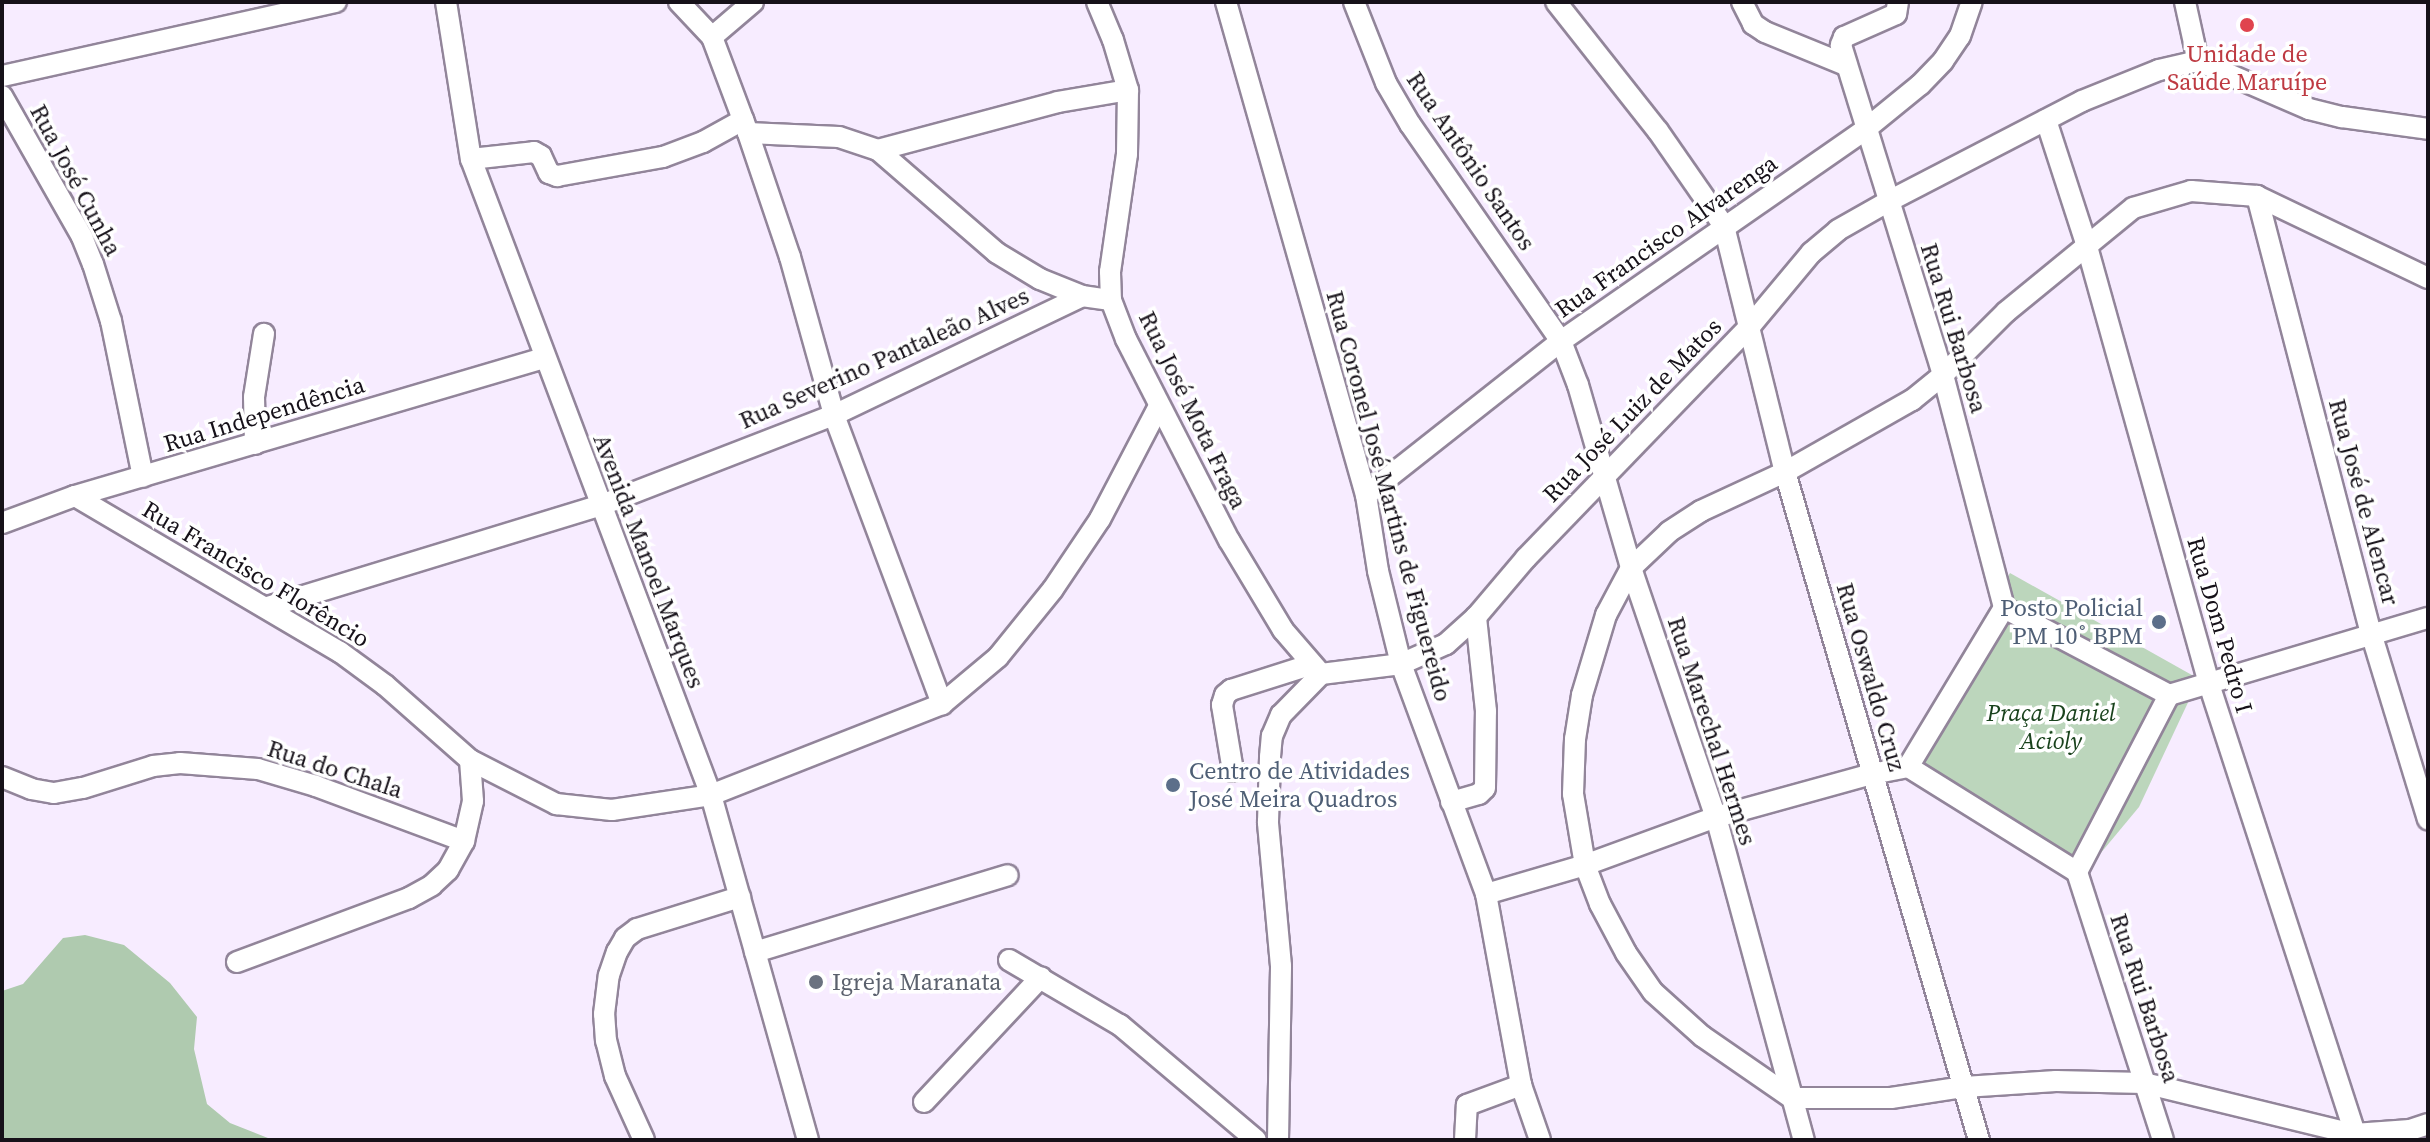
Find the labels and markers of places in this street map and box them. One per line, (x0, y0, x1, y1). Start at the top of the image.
marker: Unidade de Saúde Maruípe (2236, 14, 2258, 36)
place label: Unidade de Saúde Maruípe (2167, 40, 2327, 96)
place label: Posto Policial PM 10˚ BPM (2000, 594, 2143, 650)
marker: Posto Policial PM 10˚ BPM (2150, 613, 2168, 631)
place label: Centro de Atividades José Meira Quadros (1189, 757, 1410, 813)
marker: Centro de Atividades José Meira Quadros (1164, 776, 1182, 794)
place label: Igreja Maranata (832, 968, 1001, 996)
marker: Igreja Maranata (807, 973, 825, 991)

